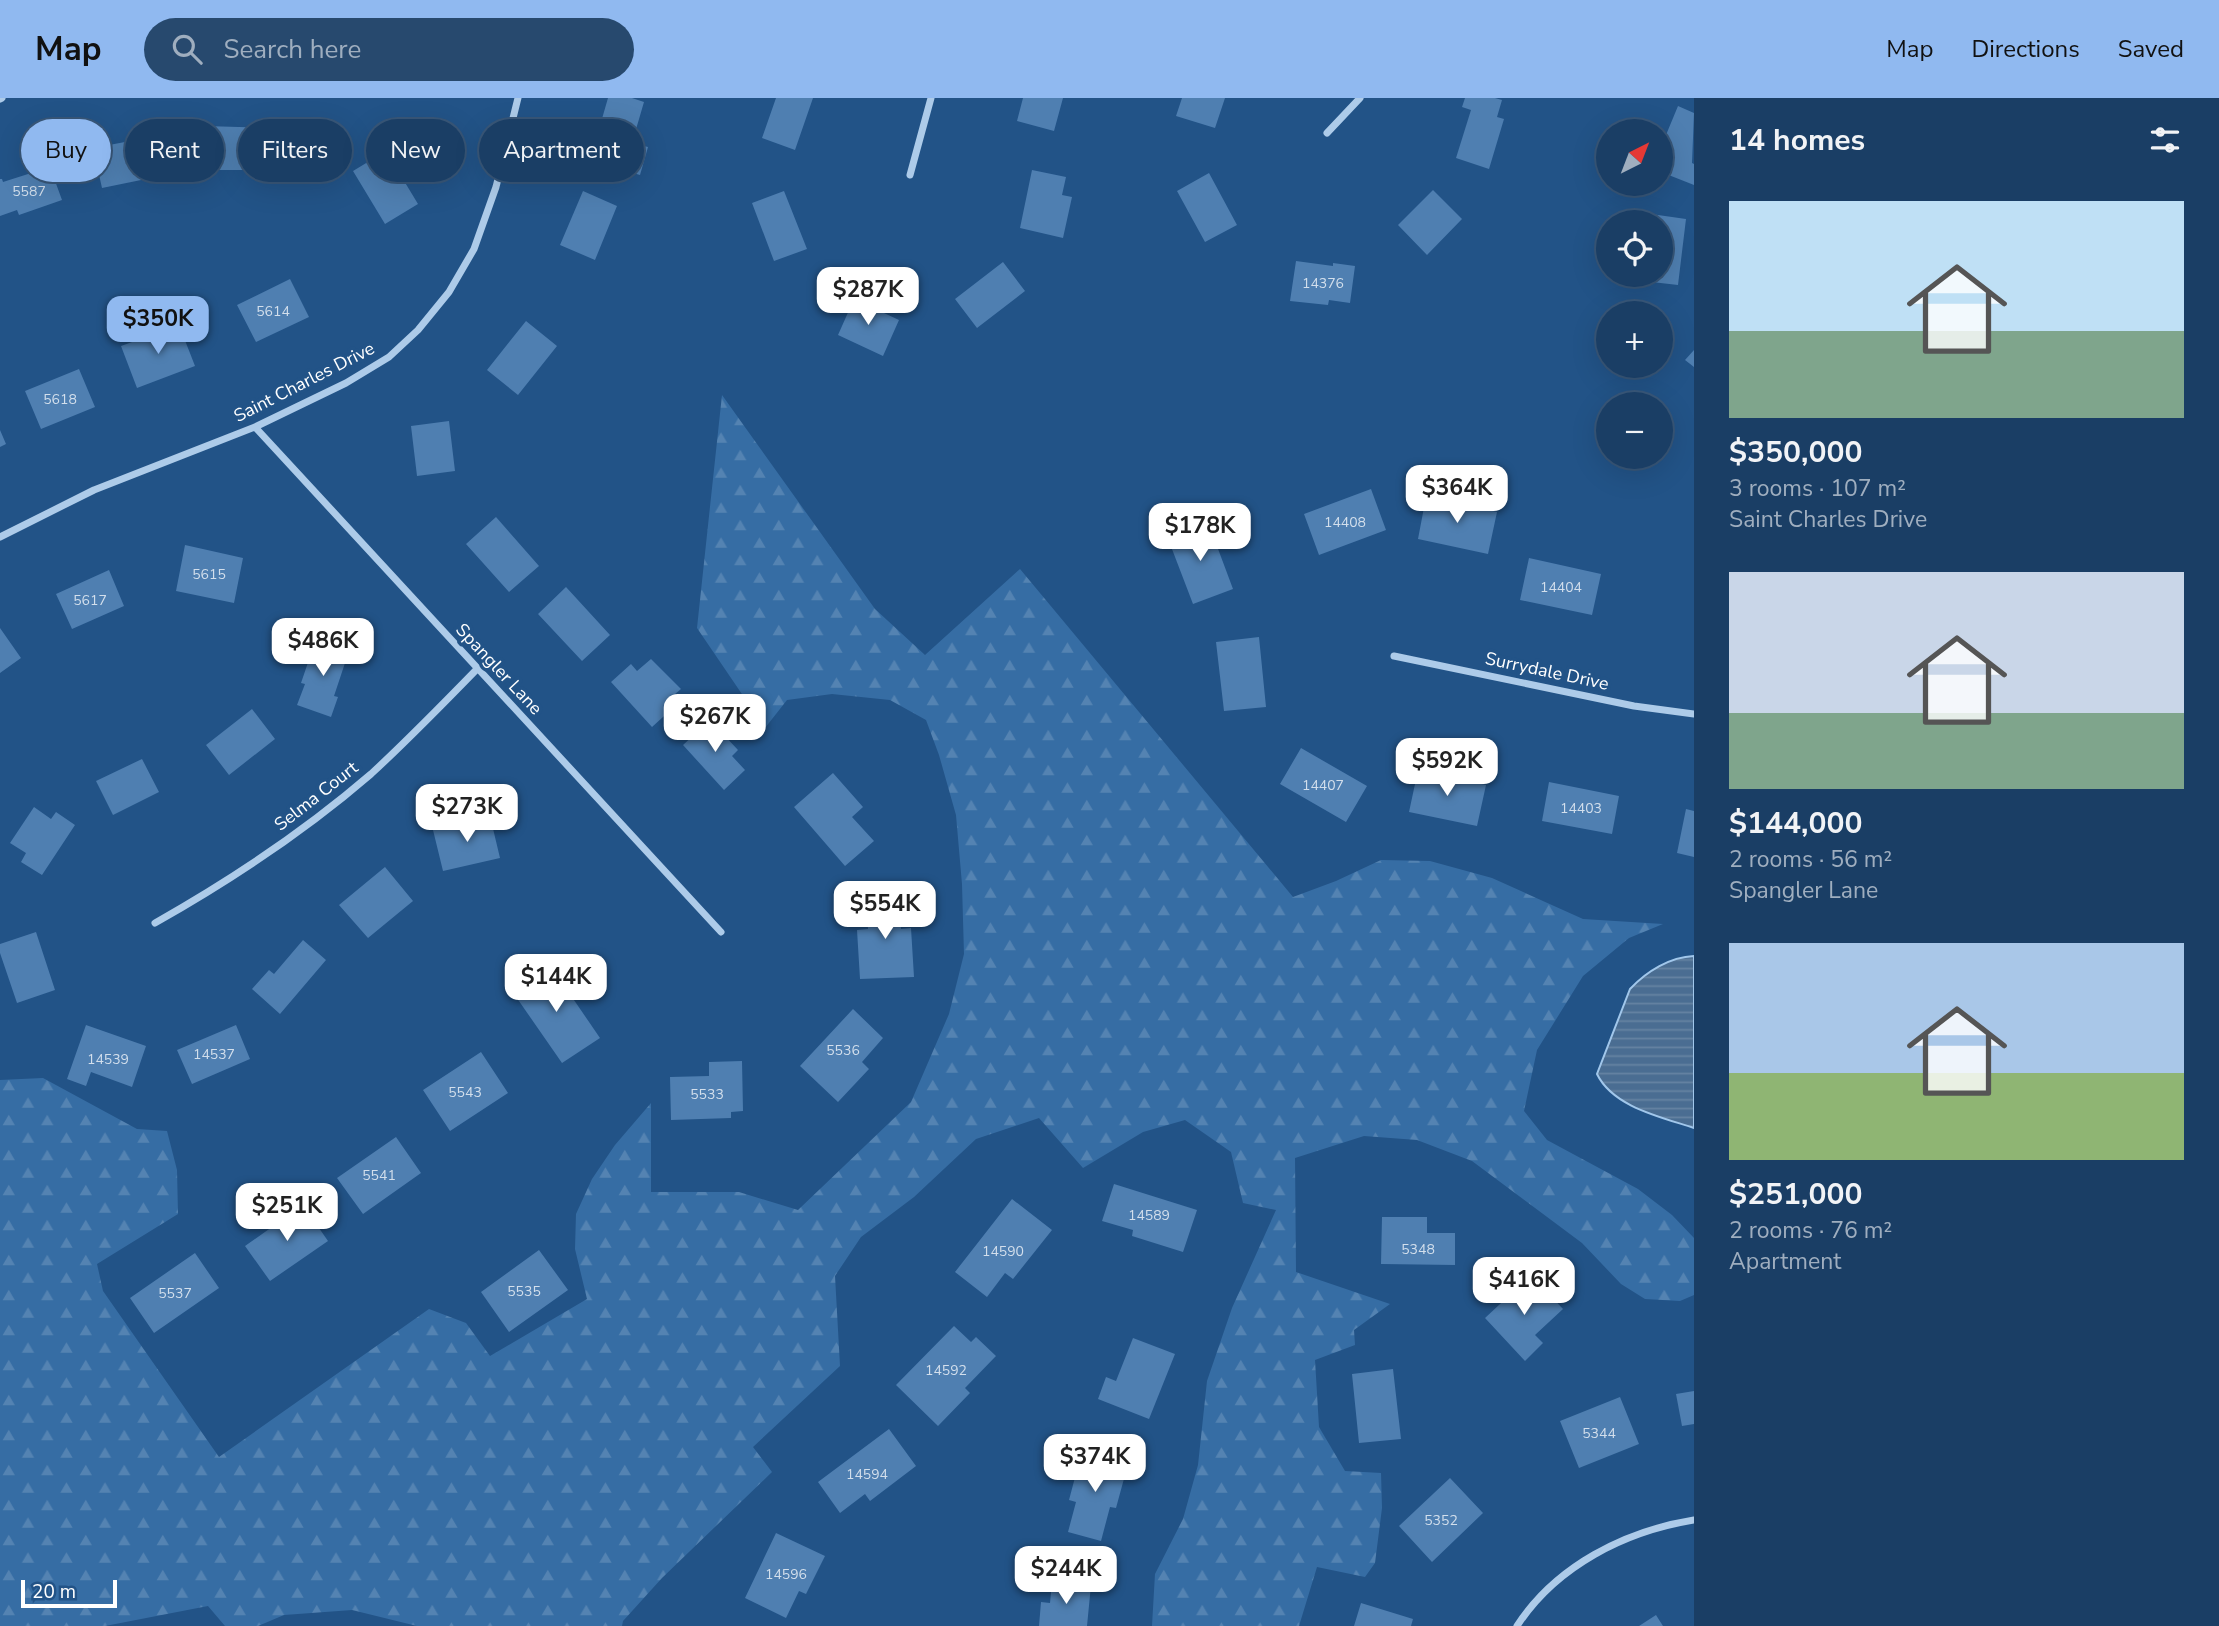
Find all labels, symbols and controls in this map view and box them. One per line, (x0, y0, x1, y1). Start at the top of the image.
search box (144, 18, 634, 81)
text: Map (35, 27, 102, 72)
icon: search (168, 30, 206, 68)
text: Search here (224, 32, 361, 67)
text: Map (1886, 33, 1933, 65)
text: Directions (1971, 33, 2080, 65)
text: Saved (2118, 33, 2184, 65)
chip: Buy (21, 119, 111, 182)
chip: Rent (125, 119, 224, 182)
chip: Filters (238, 119, 352, 182)
chip: New (366, 119, 465, 182)
chip: Apartment (479, 119, 644, 182)
north arrow (1596, 119, 1673, 196)
map controls (1596, 119, 1673, 469)
text: 14 homes (1729, 120, 1865, 161)
icon: filters (2146, 121, 2184, 159)
house number: 5587 (12, 182, 46, 201)
button: locate (1596, 210, 1673, 287)
icon: home (1894, 246, 2020, 372)
pin: $287K (819, 268, 917, 327)
text: $287K (833, 274, 903, 305)
house number: 14376 (1302, 274, 1344, 293)
pin: $350K (109, 296, 207, 356)
button: + (1596, 301, 1673, 378)
house number: 5614 (256, 302, 290, 321)
text: $350K (123, 303, 193, 334)
street label: Saint Charles Drive (229, 336, 379, 428)
house number: 5618 (43, 390, 77, 409)
button: − (1596, 392, 1673, 469)
text: $350,000 (1729, 432, 1862, 473)
pin: $364K (1408, 466, 1506, 525)
text: $364K (1422, 472, 1492, 503)
text: 3 rooms · 107 m² (1729, 473, 1906, 504)
pin: $178K (1151, 504, 1249, 563)
text: Saint Charles Drive (1729, 504, 1927, 535)
text: $178K (1165, 510, 1235, 541)
house number: 14408 (1324, 513, 1366, 532)
house number: 5615 (192, 565, 226, 584)
house number: 14404 (1540, 578, 1582, 597)
house number: 5617 (73, 591, 107, 610)
icon: home (1894, 617, 2020, 743)
pin: $486K (274, 618, 372, 678)
street label: Spangler Lane (450, 618, 548, 720)
text: $486K (288, 625, 358, 656)
street label: Surrydale Drive (1483, 646, 1611, 696)
pin: $267K (666, 694, 764, 754)
text: $267K (680, 701, 750, 732)
pin: $592K (1398, 738, 1496, 798)
text: $592K (1412, 745, 1482, 776)
street label: Selma Court (269, 755, 363, 836)
house number: 14407 (1302, 776, 1344, 795)
pin: $273K (418, 784, 516, 844)
text: $273K (432, 791, 502, 822)
house number: 14403 (1560, 799, 1602, 818)
text: $144,000 (1729, 803, 1862, 844)
text: 2 rooms · 56 m² (1729, 844, 1892, 875)
text: Spangler Lane (1729, 875, 1878, 906)
pin: $554K (836, 882, 934, 941)
text: $554K (850, 888, 920, 919)
pin: $144K (507, 954, 605, 1014)
text: $144K (521, 961, 591, 992)
icon: home (1894, 988, 2020, 1114)
house number: 5536 (826, 1041, 860, 1060)
house number: 14537 (193, 1045, 235, 1064)
house number: 14539 (87, 1050, 129, 1069)
house number: 5543 (448, 1083, 482, 1102)
house number: 5533 (690, 1085, 724, 1104)
house number: 5541 (362, 1166, 396, 1185)
text: $251,000 (1729, 1174, 1862, 1215)
pin: $251K (238, 1184, 336, 1243)
text: $251K (252, 1190, 322, 1221)
house number: 14589 (1128, 1206, 1170, 1225)
text: 2 rooms · 76 m² (1729, 1215, 1892, 1246)
house number: 5348 (1401, 1240, 1435, 1259)
house number: 14590 (982, 1242, 1024, 1261)
text: Apartment (1729, 1246, 1841, 1277)
pin: $416K (1475, 1258, 1573, 1317)
text: $416K (1489, 1264, 1559, 1295)
house number: 5535 (507, 1282, 541, 1301)
house number: 5537 (158, 1284, 192, 1303)
house number: 14592 (925, 1361, 967, 1380)
house number: 5344 (1582, 1424, 1616, 1443)
pin: $374K (1046, 1434, 1144, 1494)
text: $374K (1060, 1441, 1130, 1472)
house number: 14594 (846, 1465, 888, 1484)
house number: 5352 (1424, 1511, 1458, 1530)
pin: $244K (1017, 1546, 1115, 1606)
text: $244K (1031, 1553, 1101, 1584)
house number: 14596 (765, 1565, 807, 1584)
scale bar (21, 1577, 117, 1609)
text: 20 m (32, 1579, 76, 1605)

